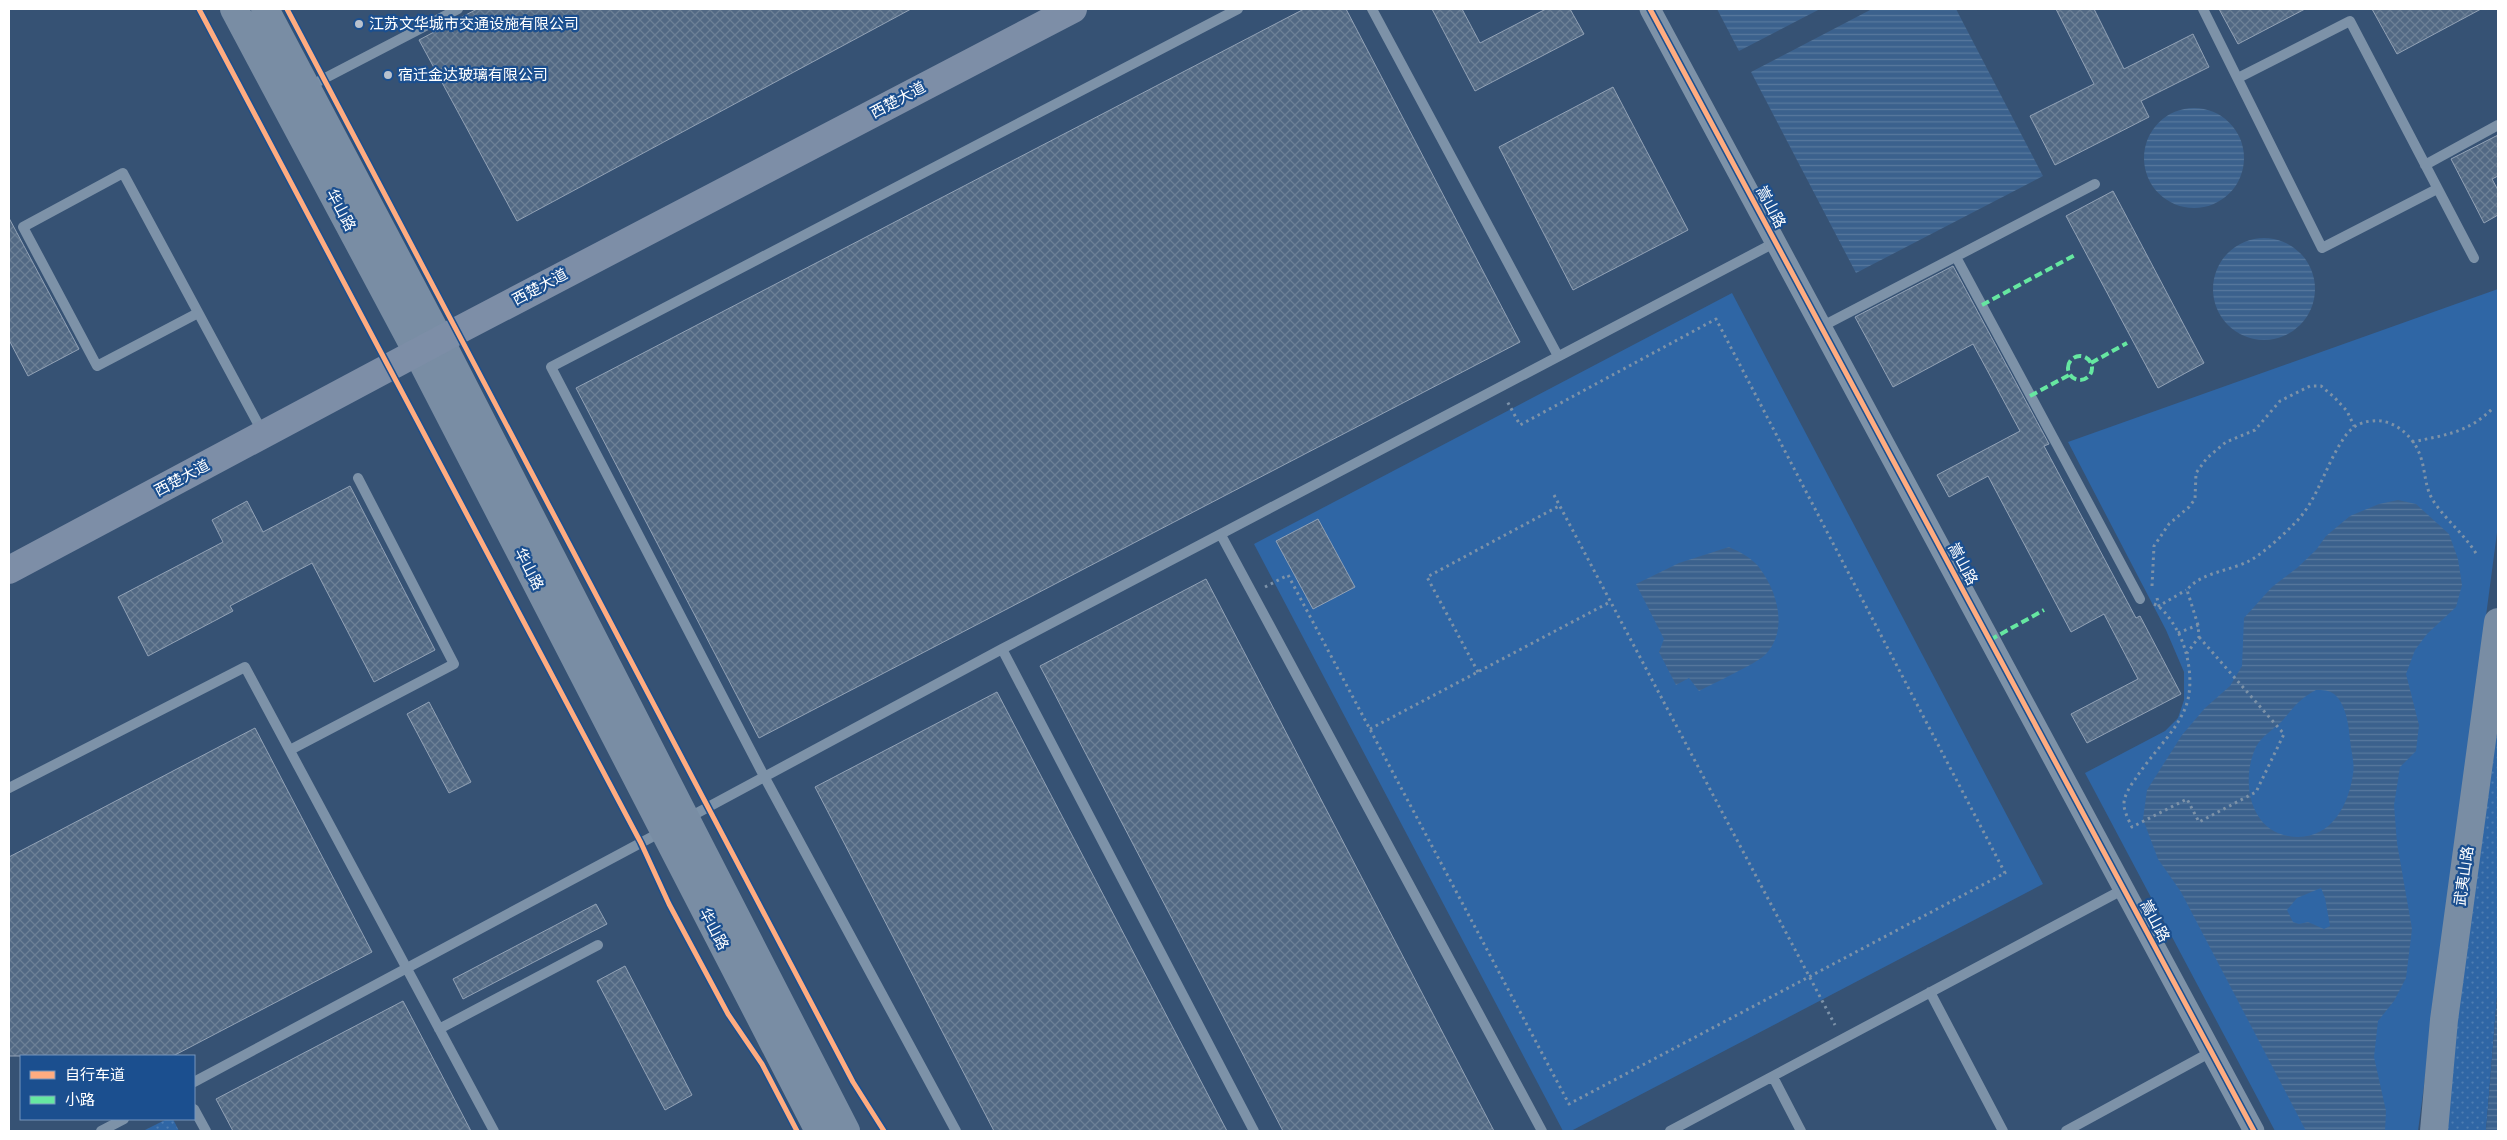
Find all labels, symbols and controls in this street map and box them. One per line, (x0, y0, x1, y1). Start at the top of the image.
place label: 江苏文华城市交通设施有限公司 (369, 15, 579, 33)
marker: 江苏文华城市交通设施有限公司 (353, 18, 365, 30)
place label: 宿迁金达玻璃有限公司 (398, 66, 548, 84)
marker: 宿迁金达玻璃有限公司 (382, 69, 394, 81)
street label: 西楚大道 (867, 78, 929, 122)
street label: 嵩山路 (1752, 183, 1790, 231)
street label: 华山路 (322, 186, 360, 234)
street label: 西楚大道 (509, 265, 571, 309)
street label: 西楚大道 (151, 456, 213, 500)
street label: 嵩山路 (1944, 540, 1982, 588)
street label: 华山路 (511, 545, 547, 593)
street label: 武夷山路 (2451, 845, 2477, 907)
street label: 嵩山路 (2136, 897, 2174, 945)
street label: 华山路 (695, 905, 733, 953)
legend (20, 1055, 195, 1120)
text: 自行车道 (65, 1066, 125, 1084)
text: 小路 (65, 1091, 95, 1109)

